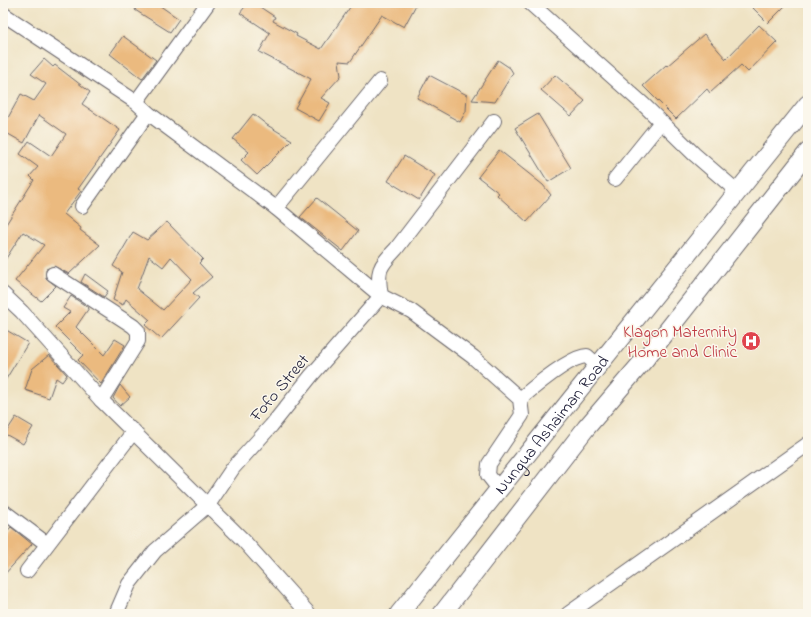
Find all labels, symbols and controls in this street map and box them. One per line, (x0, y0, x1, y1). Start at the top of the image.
place label: Klagon Maternity Home and Clinic (623, 320, 737, 365)
hospital icon: Klagon Maternity Home and Clinic (740, 330, 762, 352)
street label: Fofo Street (244, 349, 316, 428)
street label: Nungua Ashaiman Road (489, 350, 616, 500)

